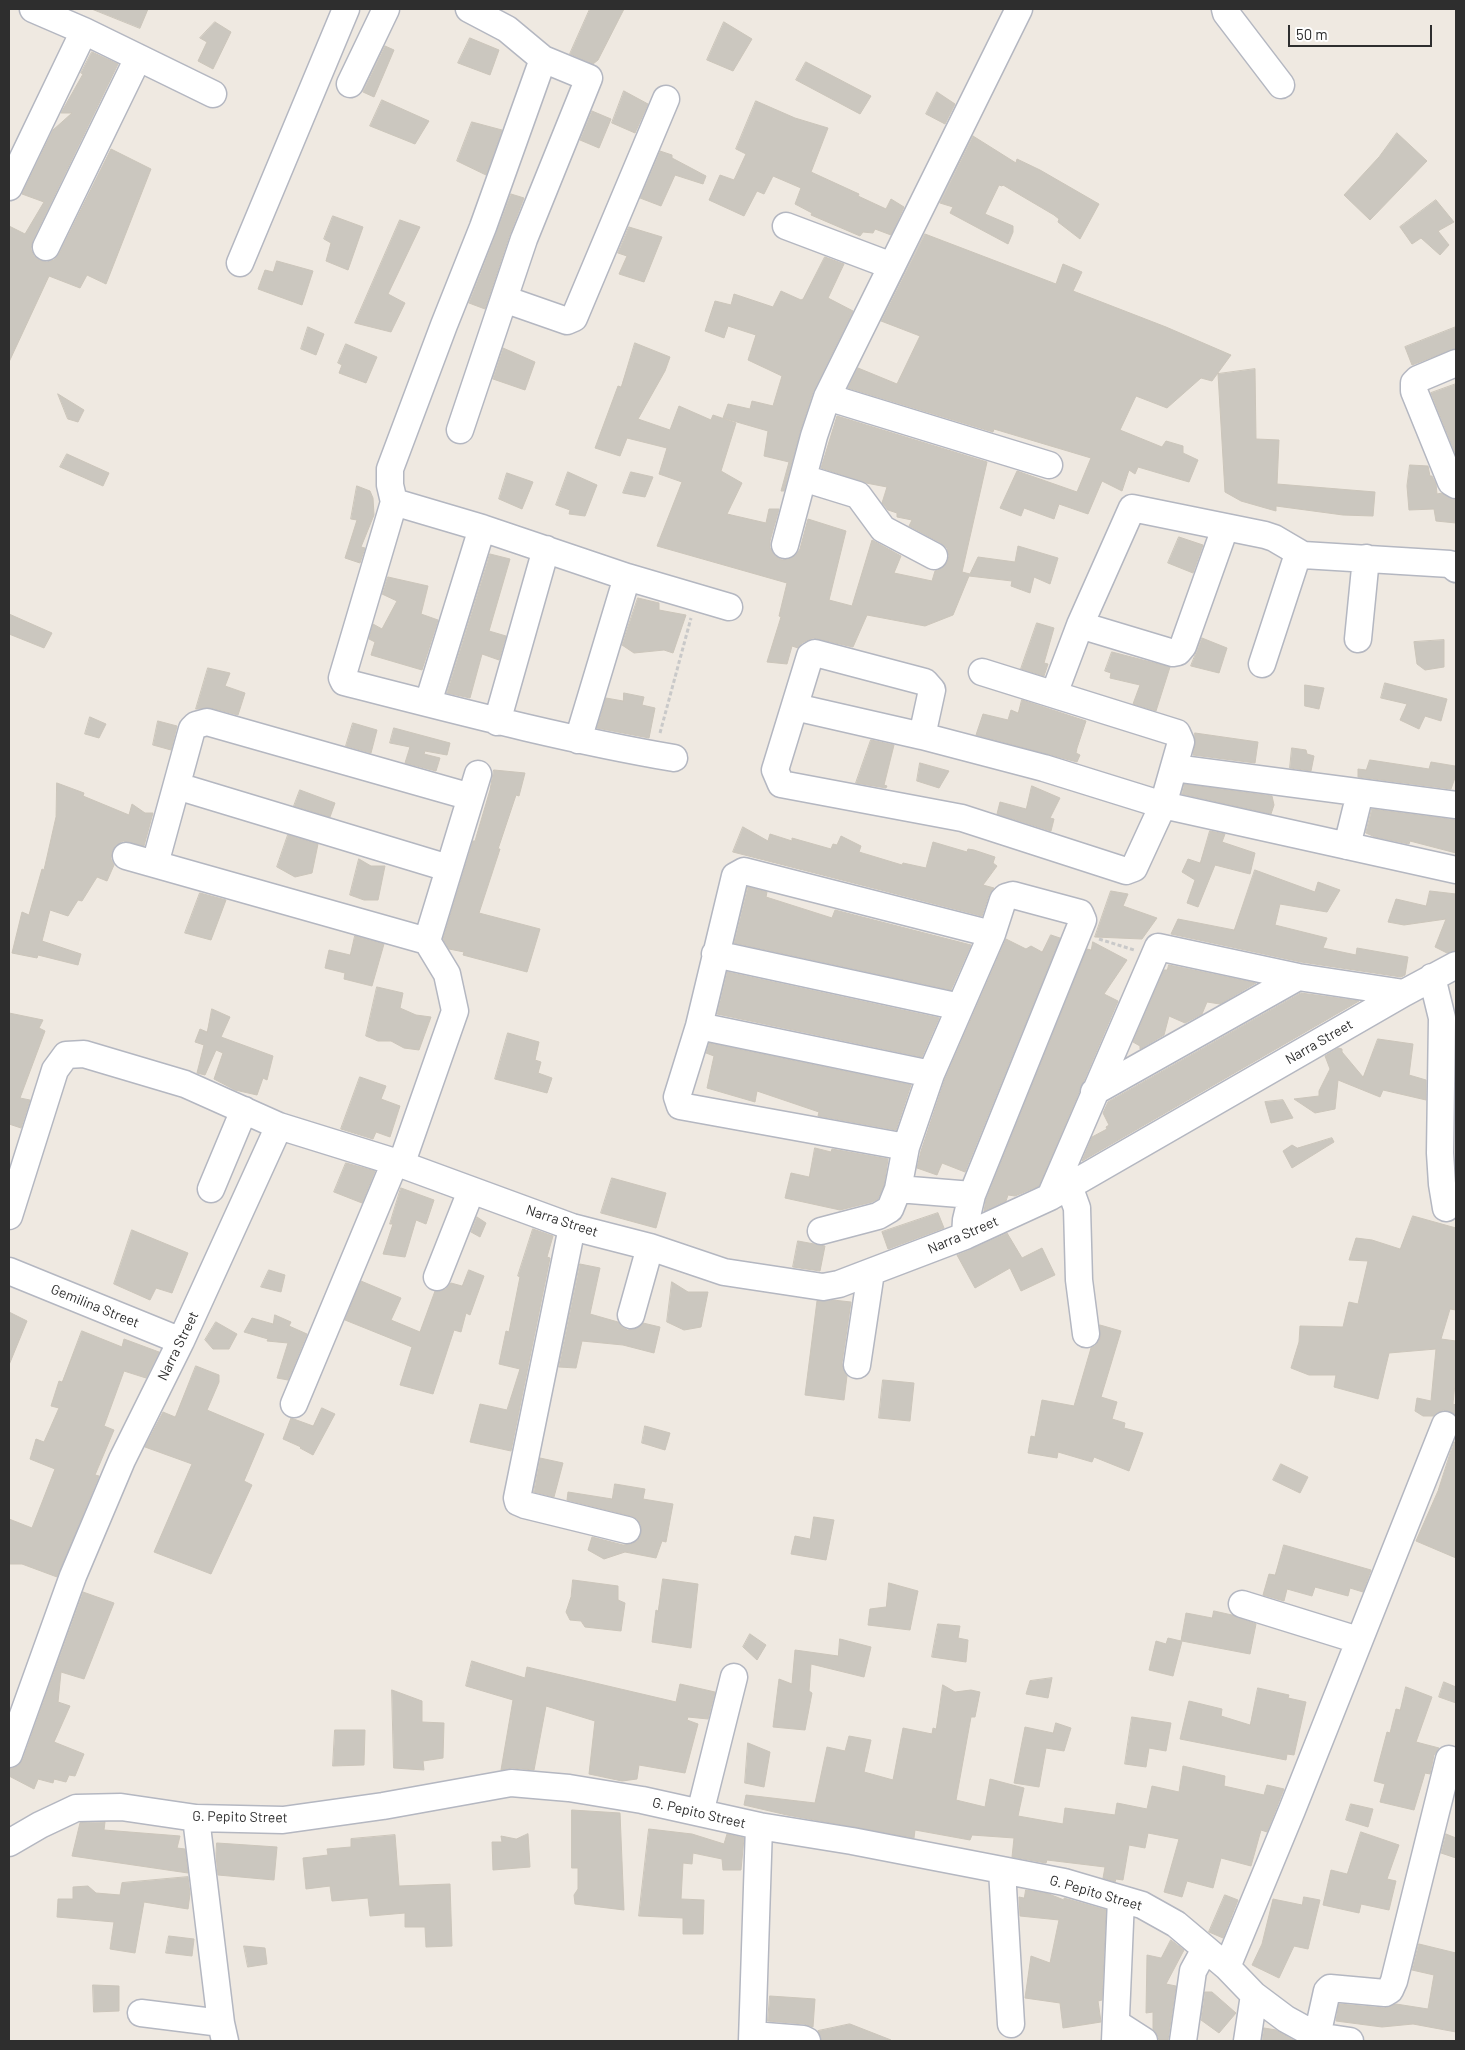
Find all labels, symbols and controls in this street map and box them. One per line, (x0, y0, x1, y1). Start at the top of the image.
scale bar (1290, 15, 1434, 47)
text: 50 m (1296, 25, 1328, 43)
street label: Narra Street (1282, 1016, 1356, 1068)
street label: Narra Street (524, 1201, 600, 1241)
street label: Narra Street (925, 1213, 1001, 1257)
street label: Gemilina Street (48, 1281, 142, 1331)
street label: Narra Street (154, 1309, 202, 1383)
street label: G. Pepito Street (651, 1794, 747, 1832)
street label: G. Pepito Street (192, 1808, 288, 1826)
street label: G. Pepito Street (1048, 1872, 1144, 1914)

